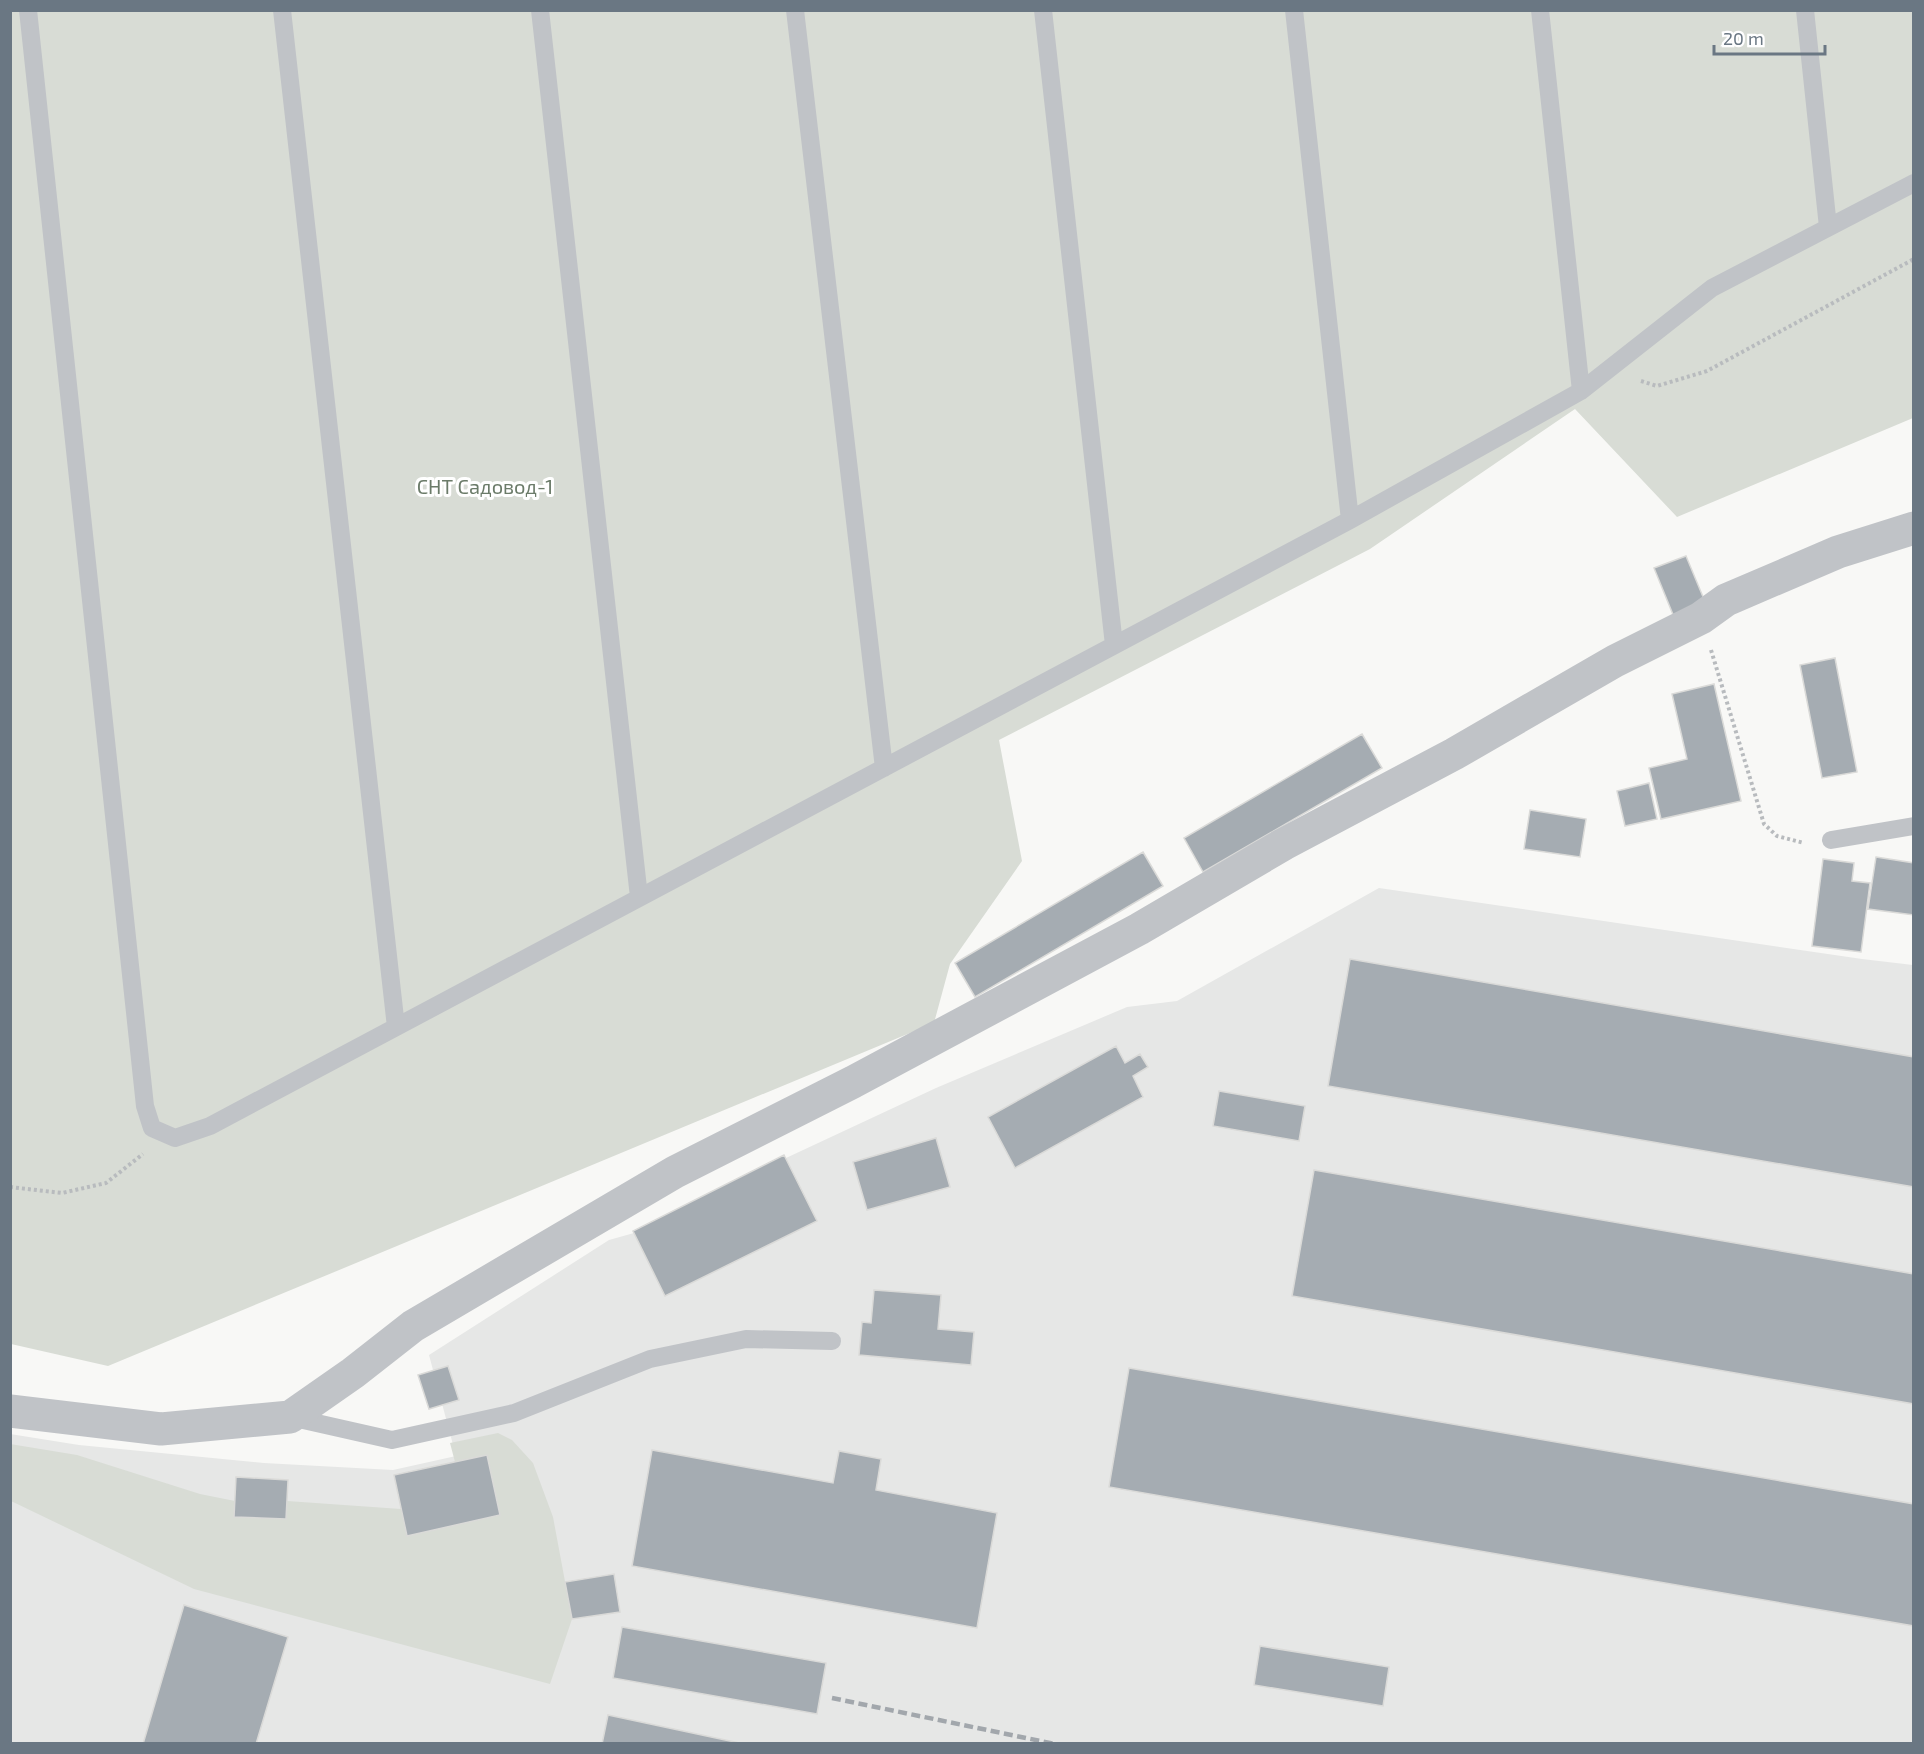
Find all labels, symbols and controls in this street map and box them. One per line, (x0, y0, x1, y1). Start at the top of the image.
scale bar (1714, 18, 1825, 56)
text: 20 m (1723, 27, 1764, 49)
park label: СНТ Садовод-1 (417, 474, 553, 498)

